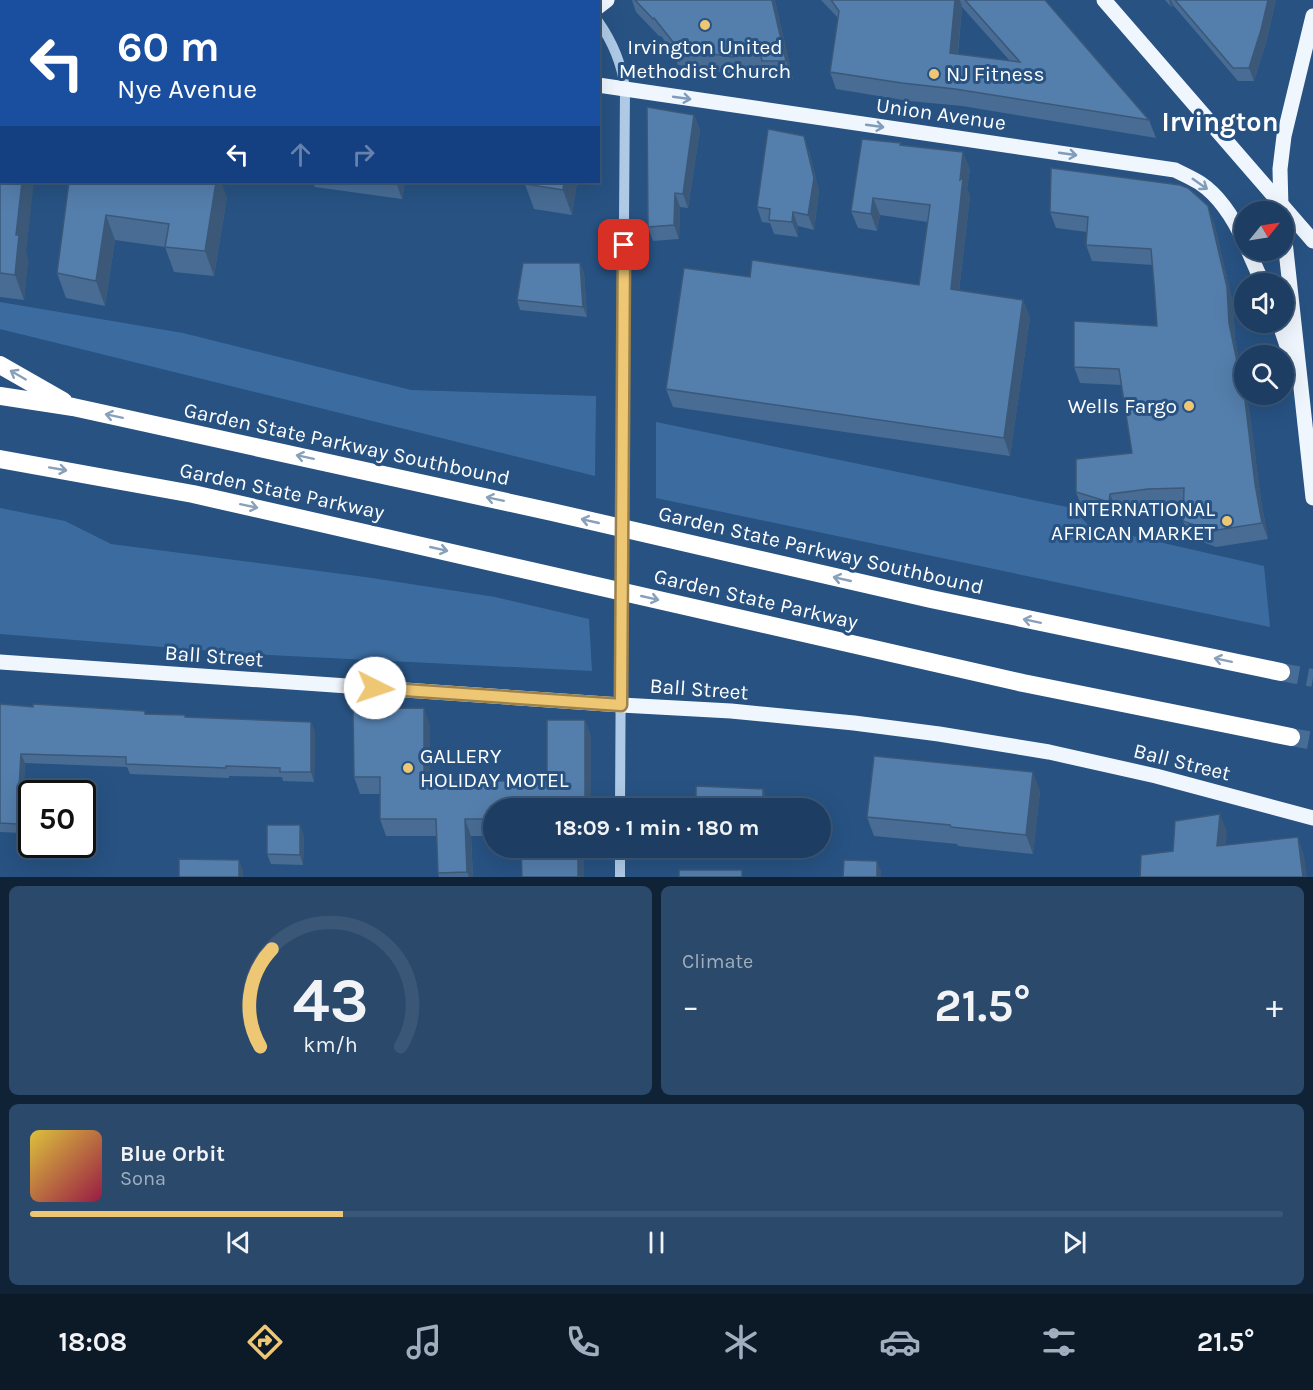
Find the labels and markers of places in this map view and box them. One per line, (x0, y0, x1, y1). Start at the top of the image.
marker: Irvington United Methodist Church (698, 18, 712, 32)
place label: Irvington United Methodist Church (619, 35, 791, 83)
place label: NJ Fitness (946, 62, 1045, 86)
marker: NJ Fitness (927, 67, 941, 81)
pin (598, 219, 649, 270)
place label: Wells Fargo (1068, 394, 1177, 418)
marker: Wells Fargo (1182, 399, 1196, 413)
place label: INTERNATIONAL AFRICAN MARKET (1051, 497, 1215, 545)
marker: INTERNATIONAL AFRICAN MARKET (1220, 514, 1234, 528)
place label: GALLERY HOLIDAY MOTEL (420, 744, 569, 792)
marker: GALLERY HOLIDAY MOTEL (401, 761, 415, 775)

